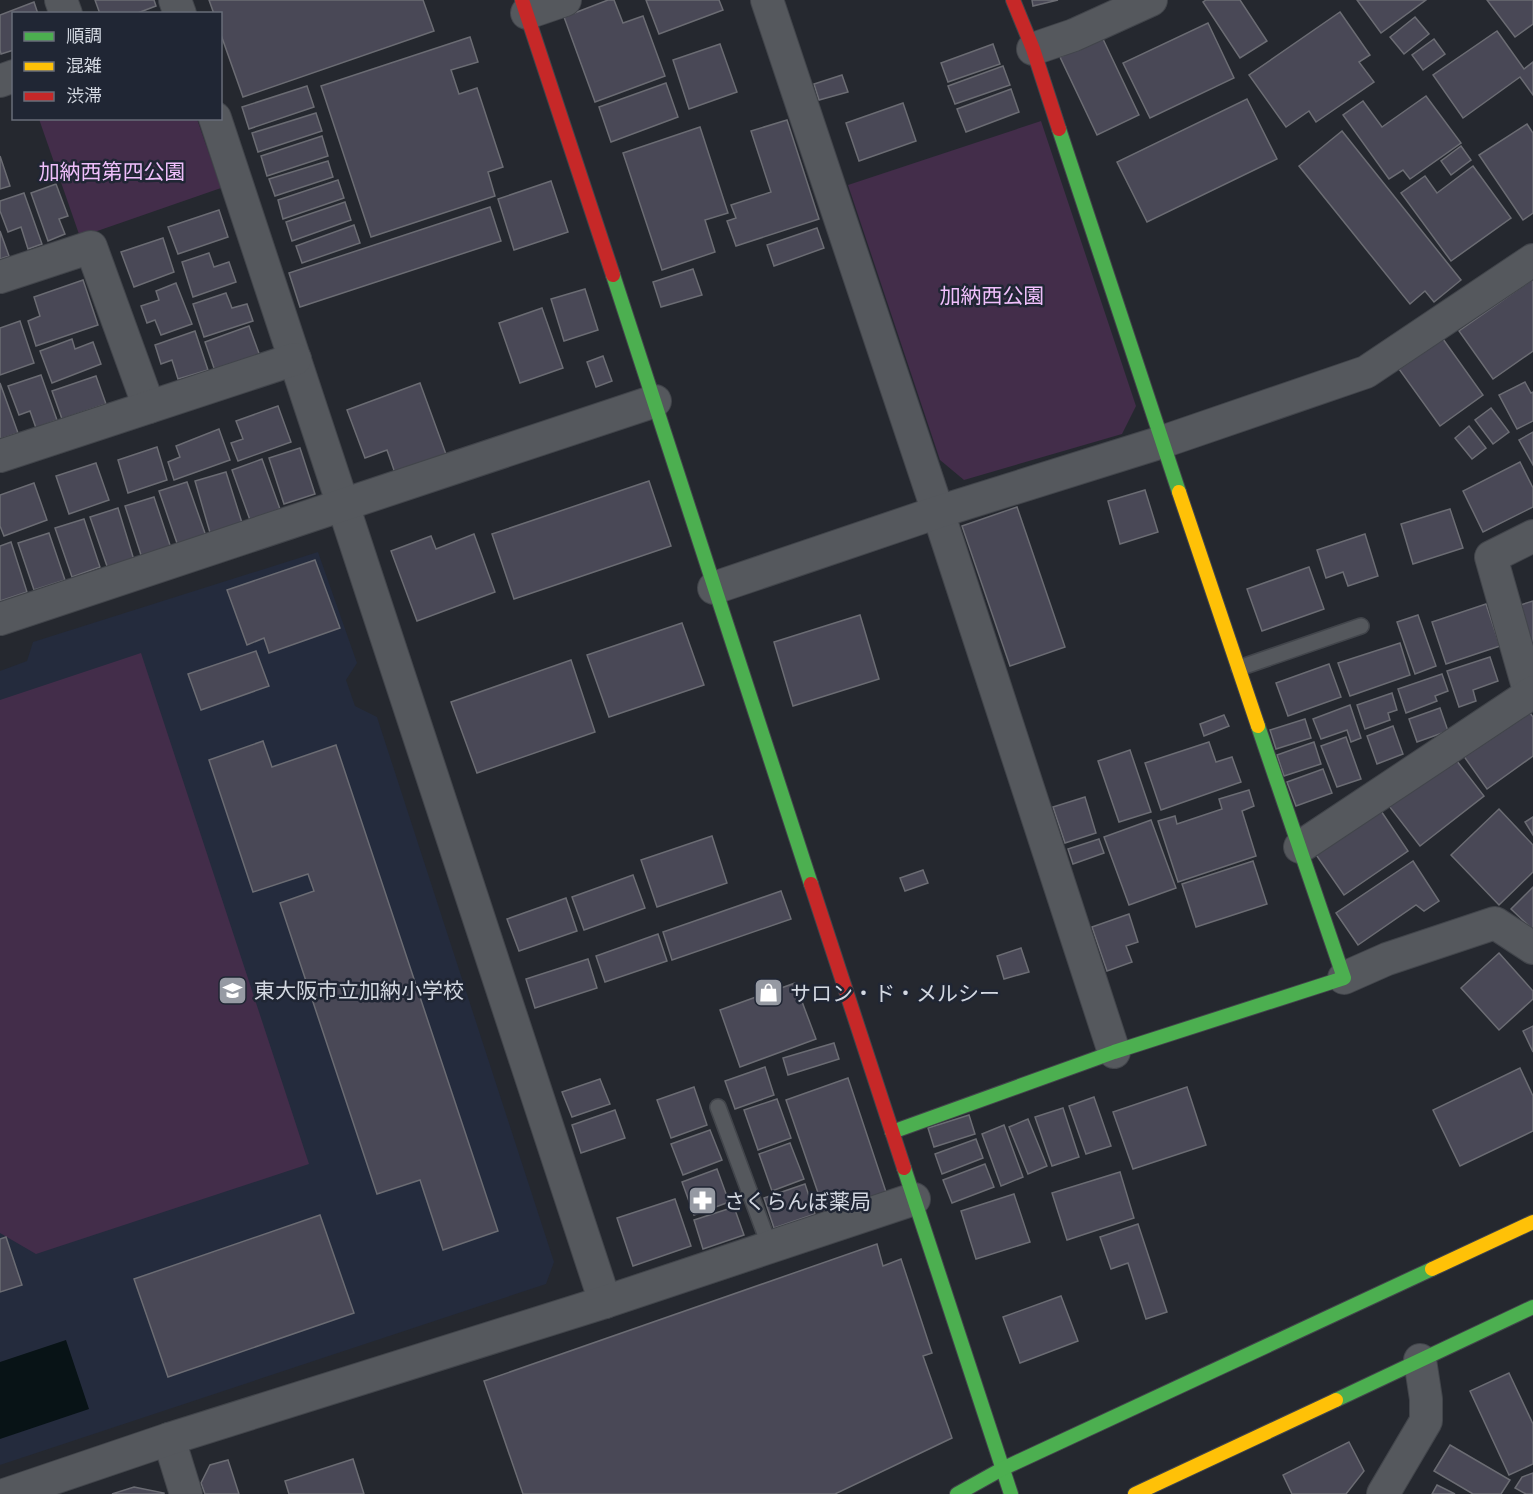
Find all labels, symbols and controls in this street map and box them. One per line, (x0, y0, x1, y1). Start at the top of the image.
legend (12, 12, 222, 120)
text: 順調 (66, 24, 102, 47)
text: 混雑 (66, 54, 102, 77)
text: 渋滞 (66, 84, 102, 107)
park label: 加納西第四公園 (39, 158, 186, 184)
park label: 加納西公園 (940, 282, 1045, 308)
school or university icon: 東大阪市立加納小学校 (217, 974, 249, 1006)
place label: 東大阪市立加納小学校 (254, 977, 464, 1003)
shop icon: サロン・ド・メルシー (753, 977, 785, 1009)
place label: サロン・ド・メルシー (790, 980, 1000, 1006)
pharmacy icon: さくらんぼ薬局 (687, 1185, 719, 1217)
place label: さくらんぼ薬局 (724, 1188, 871, 1214)

